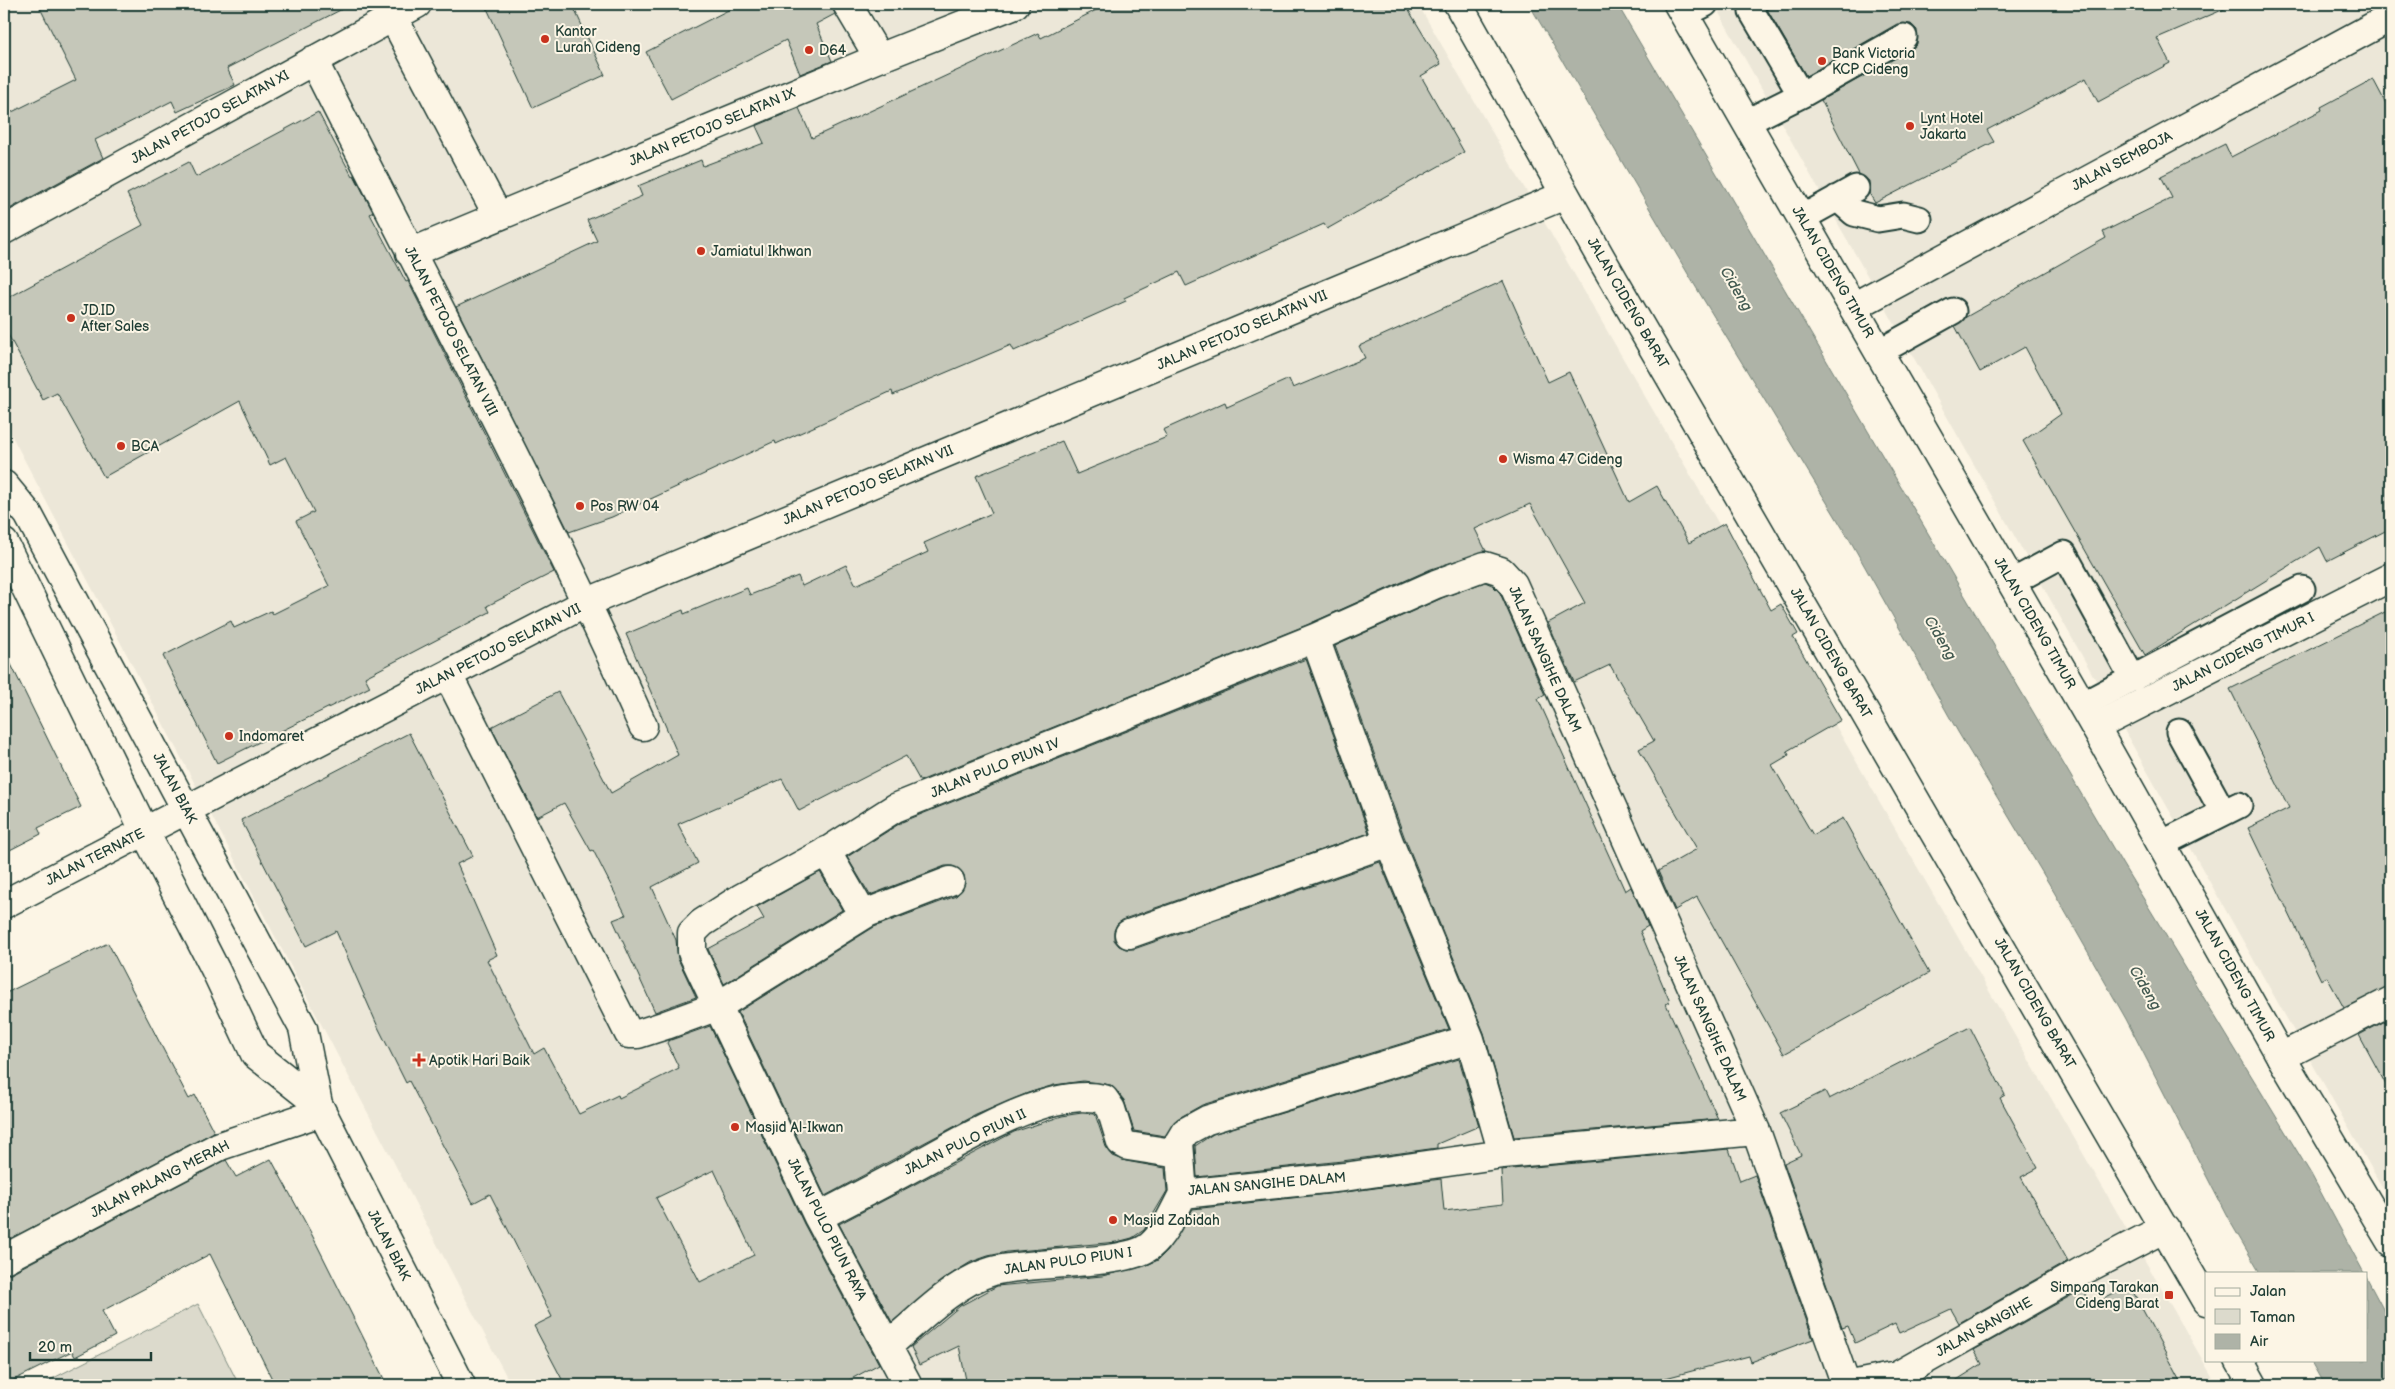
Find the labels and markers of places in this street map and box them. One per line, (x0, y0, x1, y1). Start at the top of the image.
place label: Kantor Lurah Cideng (555, 23, 641, 56)
marker: Kantor Lurah Cideng (539, 33, 551, 45)
place label: D64 (819, 42, 847, 59)
marker: D64 (803, 44, 815, 56)
place label: Bank Victoria KCP Cideng (1832, 45, 1915, 78)
marker: Bank Victoria KCP Cideng (1816, 55, 1828, 67)
place label: Lynt Hotel Jakarta (1920, 110, 1983, 143)
marker: Lynt Hotel Jakarta (1904, 120, 1916, 132)
place label: Jamiatul Ikhwan (711, 243, 812, 260)
marker: Jamiatul Ikhwan (695, 245, 707, 257)
place label: JD.ID After Sales (81, 302, 149, 335)
marker: JD.ID After Sales (65, 312, 77, 324)
place label: BCA (131, 438, 160, 455)
marker: BCA (115, 440, 127, 452)
place label: Wisma 47 Cideng (1513, 451, 1622, 468)
marker: Wisma 47 Cideng (1497, 453, 1509, 465)
place label: Pos RW 04 (590, 498, 660, 515)
marker: Pos RW 04 (574, 500, 586, 512)
place label: Indomaret (239, 728, 305, 745)
marker: Indomaret (223, 730, 235, 742)
place label: Apotik Hari Baik (429, 1052, 530, 1069)
marker: Apotik Hari Baik (413, 1054, 425, 1066)
place label: Masjid Al-Ikwan (745, 1119, 844, 1136)
marker: Masjid Al-Ikwan (729, 1121, 741, 1133)
place label: Masjid Zabidah (1123, 1212, 1220, 1229)
marker: Masjid Zabidah (1107, 1214, 1119, 1226)
place label: Simpang Tarakan Cideng Barat (2050, 1279, 2160, 1312)
marker: Simpang Tarakan Cideng Barat (2163, 1289, 2175, 1301)

